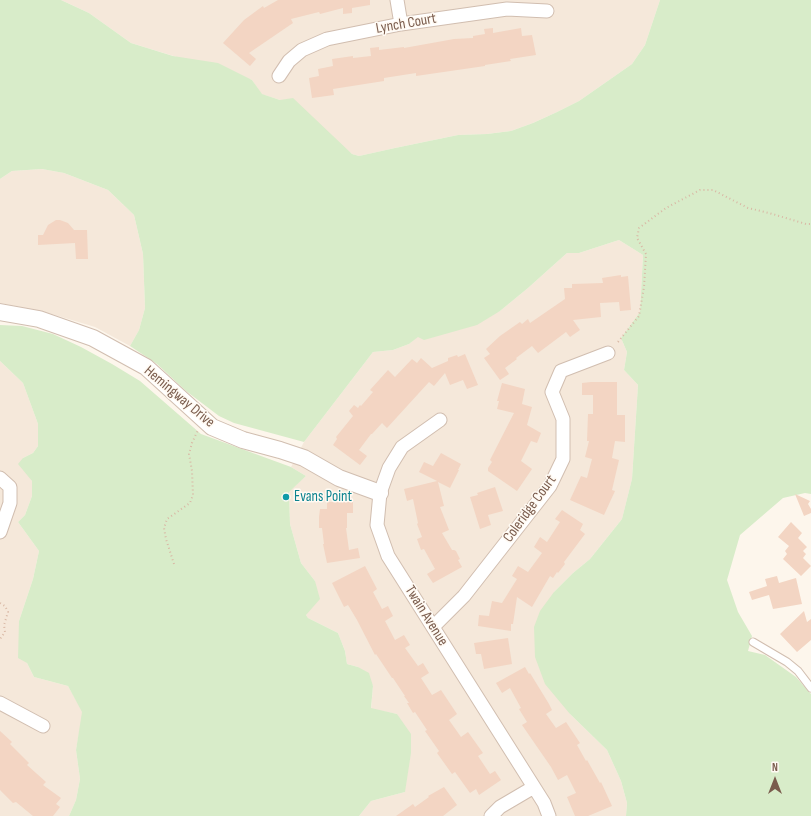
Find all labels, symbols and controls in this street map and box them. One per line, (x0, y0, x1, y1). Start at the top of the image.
street label: Lynch Court (374, 10, 438, 38)
street label: Hemingway Drive (140, 362, 218, 432)
street label: Coleridge Court (500, 472, 560, 546)
place label: Evans Point (294, 488, 352, 506)
marker: Evans Point (281, 492, 291, 502)
street label: Twain Avenue (400, 583, 452, 649)
north arrow (755, 760, 795, 800)
text: N (772, 761, 778, 774)

